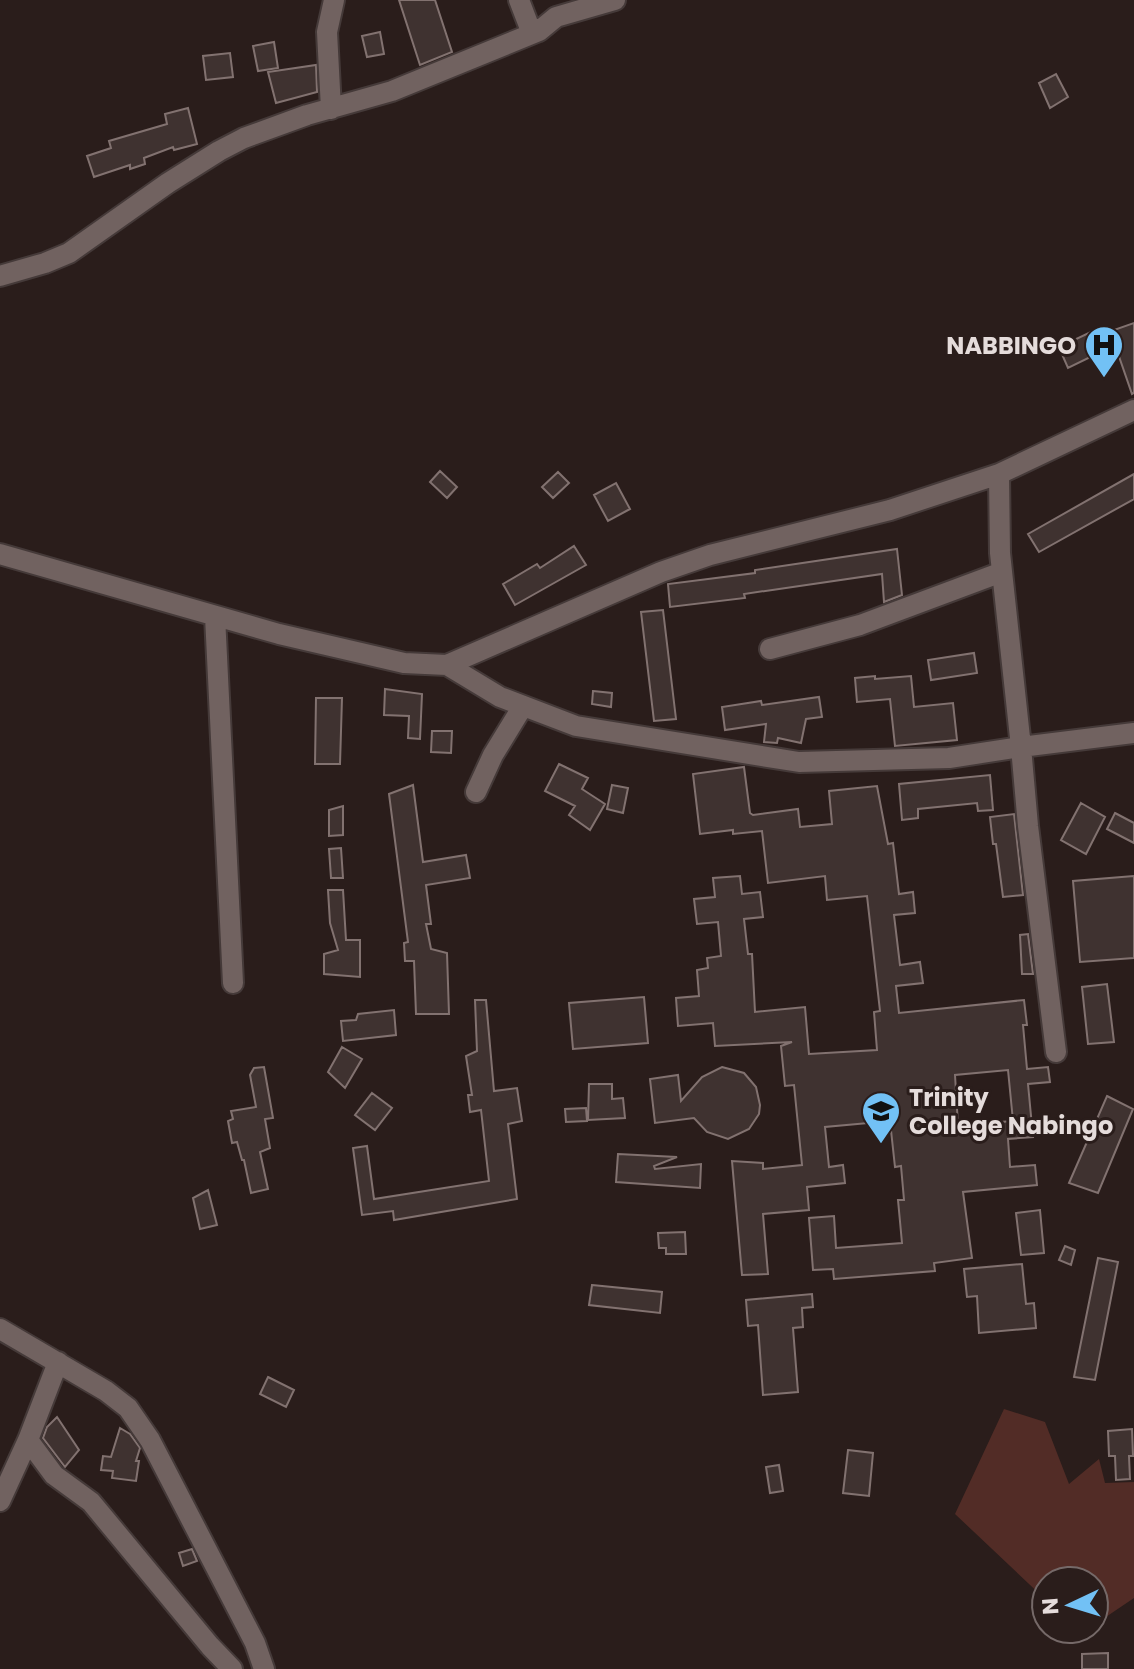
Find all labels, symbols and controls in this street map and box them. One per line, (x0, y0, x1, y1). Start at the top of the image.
hospital icon: NABBINGO (1083, 324, 1125, 379)
place label: NABBINGO (946, 329, 1076, 362)
place label: Trinity College Nabingo (909, 1081, 1113, 1142)
school or university icon: Trinity College Nabingo (860, 1090, 902, 1145)
north arrow (1030, 1565, 1110, 1645)
text: N (1035, 1597, 1067, 1616)

